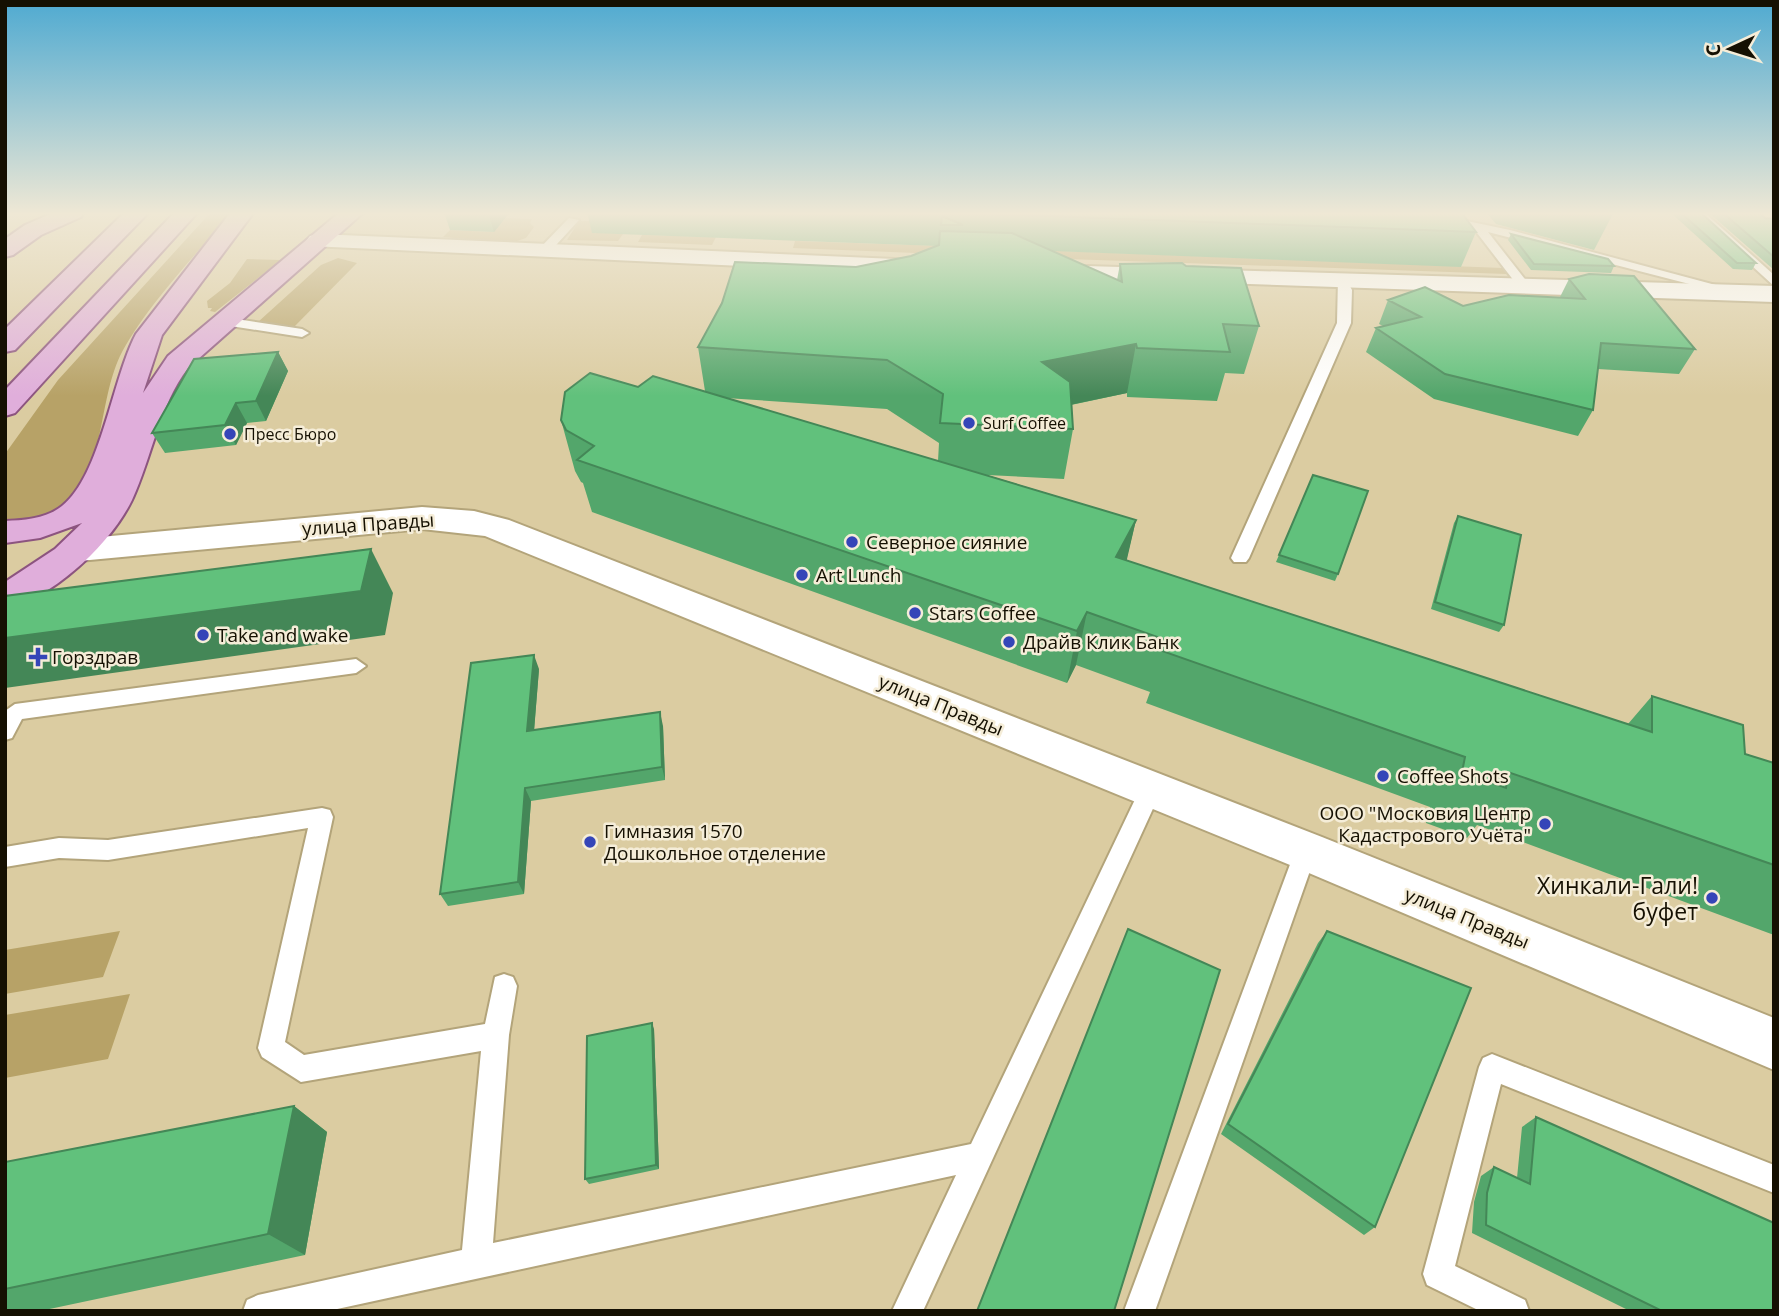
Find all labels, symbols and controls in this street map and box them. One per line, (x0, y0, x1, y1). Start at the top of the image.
north arrow (1695, 14, 1765, 84)
text: С (1700, 43, 1726, 57)
place label: Surf Coffee (983, 412, 1066, 434)
marker: Surf Coffee (961, 415, 977, 431)
place label: Пресс Бюро (244, 423, 336, 445)
marker: Пресс Бюро (222, 426, 238, 442)
street label: улица Правды (301, 506, 435, 542)
place label: Северное сияние (866, 529, 1027, 555)
marker: Северное сияние (844, 534, 860, 550)
place label: Art Lunch (816, 562, 901, 588)
marker: Art Lunch (794, 567, 810, 583)
place label: Stars Coffee (929, 600, 1036, 626)
marker: Stars Coffee (907, 605, 923, 621)
place label: Take and wake (217, 622, 348, 648)
marker: Take and wake (195, 627, 211, 643)
place label: Драйв Клик Банк (1023, 629, 1180, 655)
marker: Драйв Клик Банк (1001, 634, 1017, 650)
place label: Горздрав (52, 644, 138, 670)
marker: Горздрав (30, 649, 46, 665)
street label: улица Правды (875, 668, 1007, 742)
place label: Coffee Shots (1397, 763, 1509, 789)
marker: Coffee Shots (1375, 768, 1391, 784)
place label: ООО "Московия Центр Кадастрового Учёта" (1320, 800, 1531, 848)
marker: ООО "Московия Центр Кадастрового Учёта" (1537, 816, 1553, 832)
place label: Гимназия 1570 Дошкольное отделение (604, 818, 826, 866)
marker: Гимназия 1570 Дошкольное отделение (582, 834, 598, 850)
place label: Хинкали-Гали! буфет (1537, 869, 1698, 927)
street label: улица Правды (1401, 881, 1533, 955)
marker: Хинкали-Гали! буфет (1704, 890, 1720, 906)

